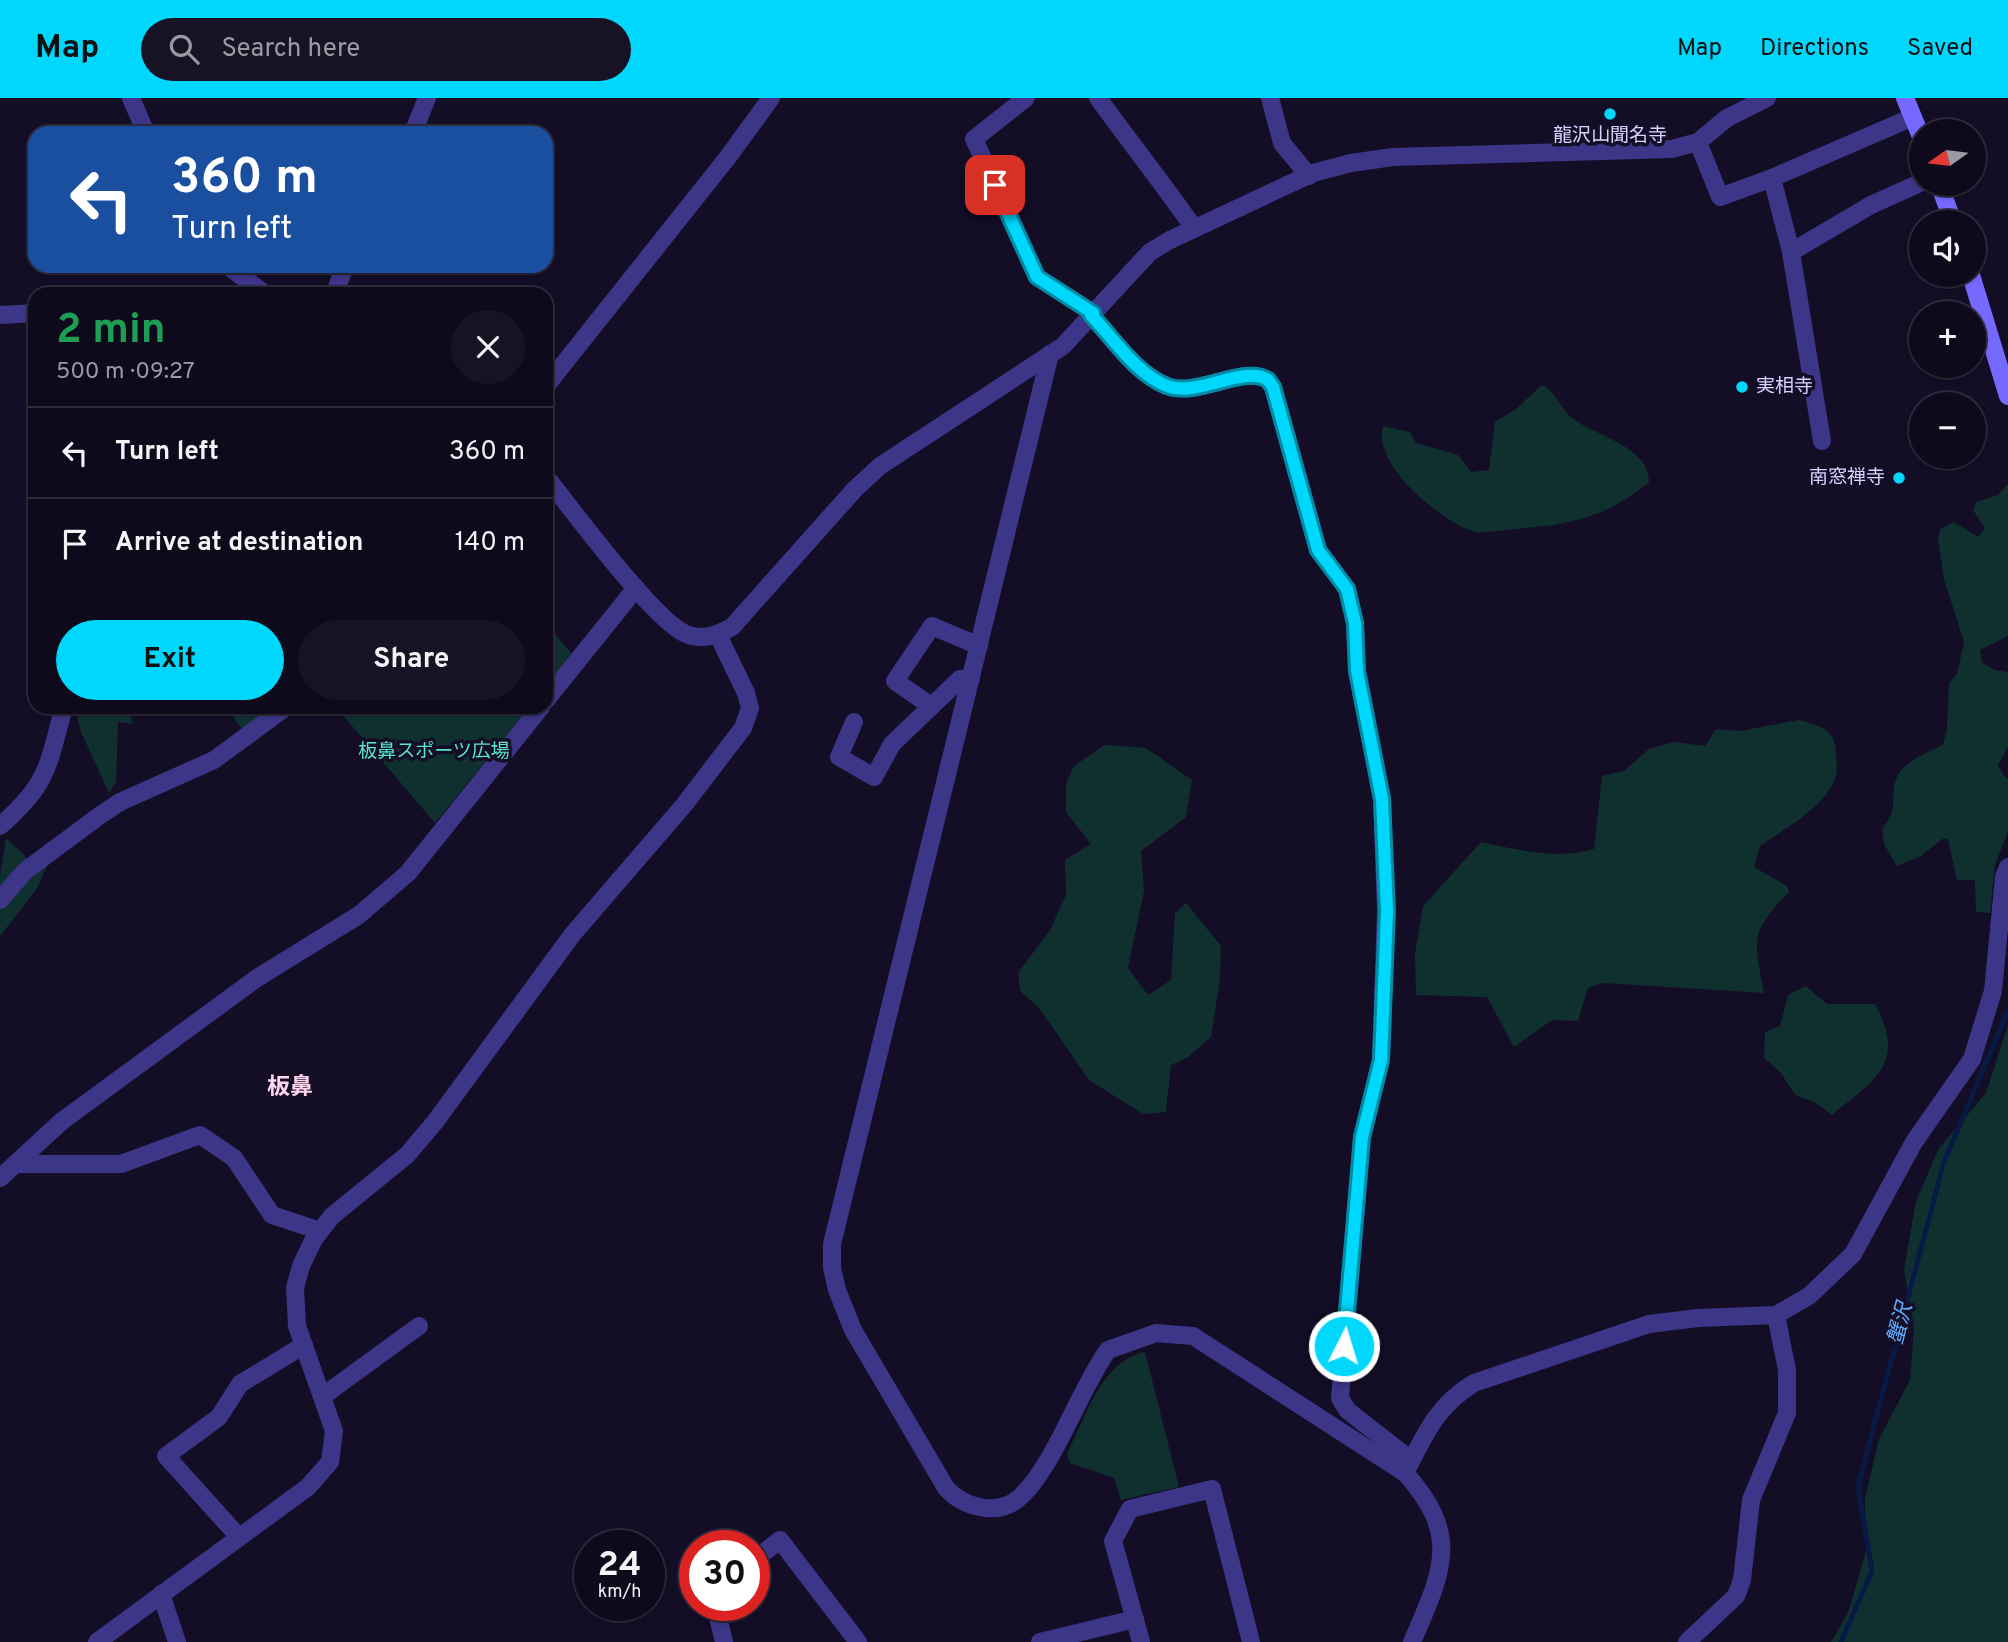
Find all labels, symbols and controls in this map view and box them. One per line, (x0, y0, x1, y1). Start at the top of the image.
search box (141, 18, 631, 81)
text: Map (35, 28, 99, 70)
icon: search (165, 30, 203, 68)
text: Search here (221, 33, 360, 66)
text: Map (1677, 34, 1722, 64)
text: Directions (1760, 34, 1869, 64)
text: Saved (1907, 34, 1973, 64)
marker: 龍沢山聞名寺 (1602, 106, 1618, 122)
north arrow (1909, 119, 1986, 196)
map controls (1909, 119, 1986, 469)
place label: 龍沢山聞名寺 (1553, 124, 1667, 148)
text: 360 m (171, 149, 318, 211)
icon: left (56, 154, 147, 245)
pin (965, 155, 1025, 215)
icon: arrive (976, 166, 1014, 204)
text: Turn left (171, 210, 292, 250)
button: sound (1909, 210, 1986, 287)
button: + (1909, 301, 1986, 378)
text: 2 min (56, 305, 166, 358)
button: close (451, 310, 525, 384)
text: 500 m · 09:27 (56, 358, 195, 387)
place label: 実相寺 (1756, 375, 1813, 399)
marker: 実相寺 (1734, 379, 1750, 395)
button: − (1909, 392, 1986, 469)
icon: left (56, 434, 94, 472)
text: Turn left (115, 436, 219, 469)
text: 360 m (449, 436, 525, 469)
place label: 南窓禅寺 (1809, 466, 1885, 490)
marker: 南窓禅寺 (1891, 470, 1907, 486)
icon: arrive (56, 525, 94, 563)
text: Arrive at destination (115, 527, 363, 560)
text: 140 m (455, 527, 525, 560)
button: Exit (56, 620, 284, 700)
button: Share (298, 620, 525, 700)
park label: 板鼻スポーツ広場 (358, 740, 510, 764)
district label: 板鼻 (267, 1074, 313, 1103)
water label: 蟹沢 (1883, 1297, 1920, 1348)
position arrow (1307, 1309, 1381, 1383)
speed limit sign: 30 (679, 1530, 770, 1621)
text: 24 (598, 1544, 641, 1588)
text: km/h (598, 1581, 641, 1604)

